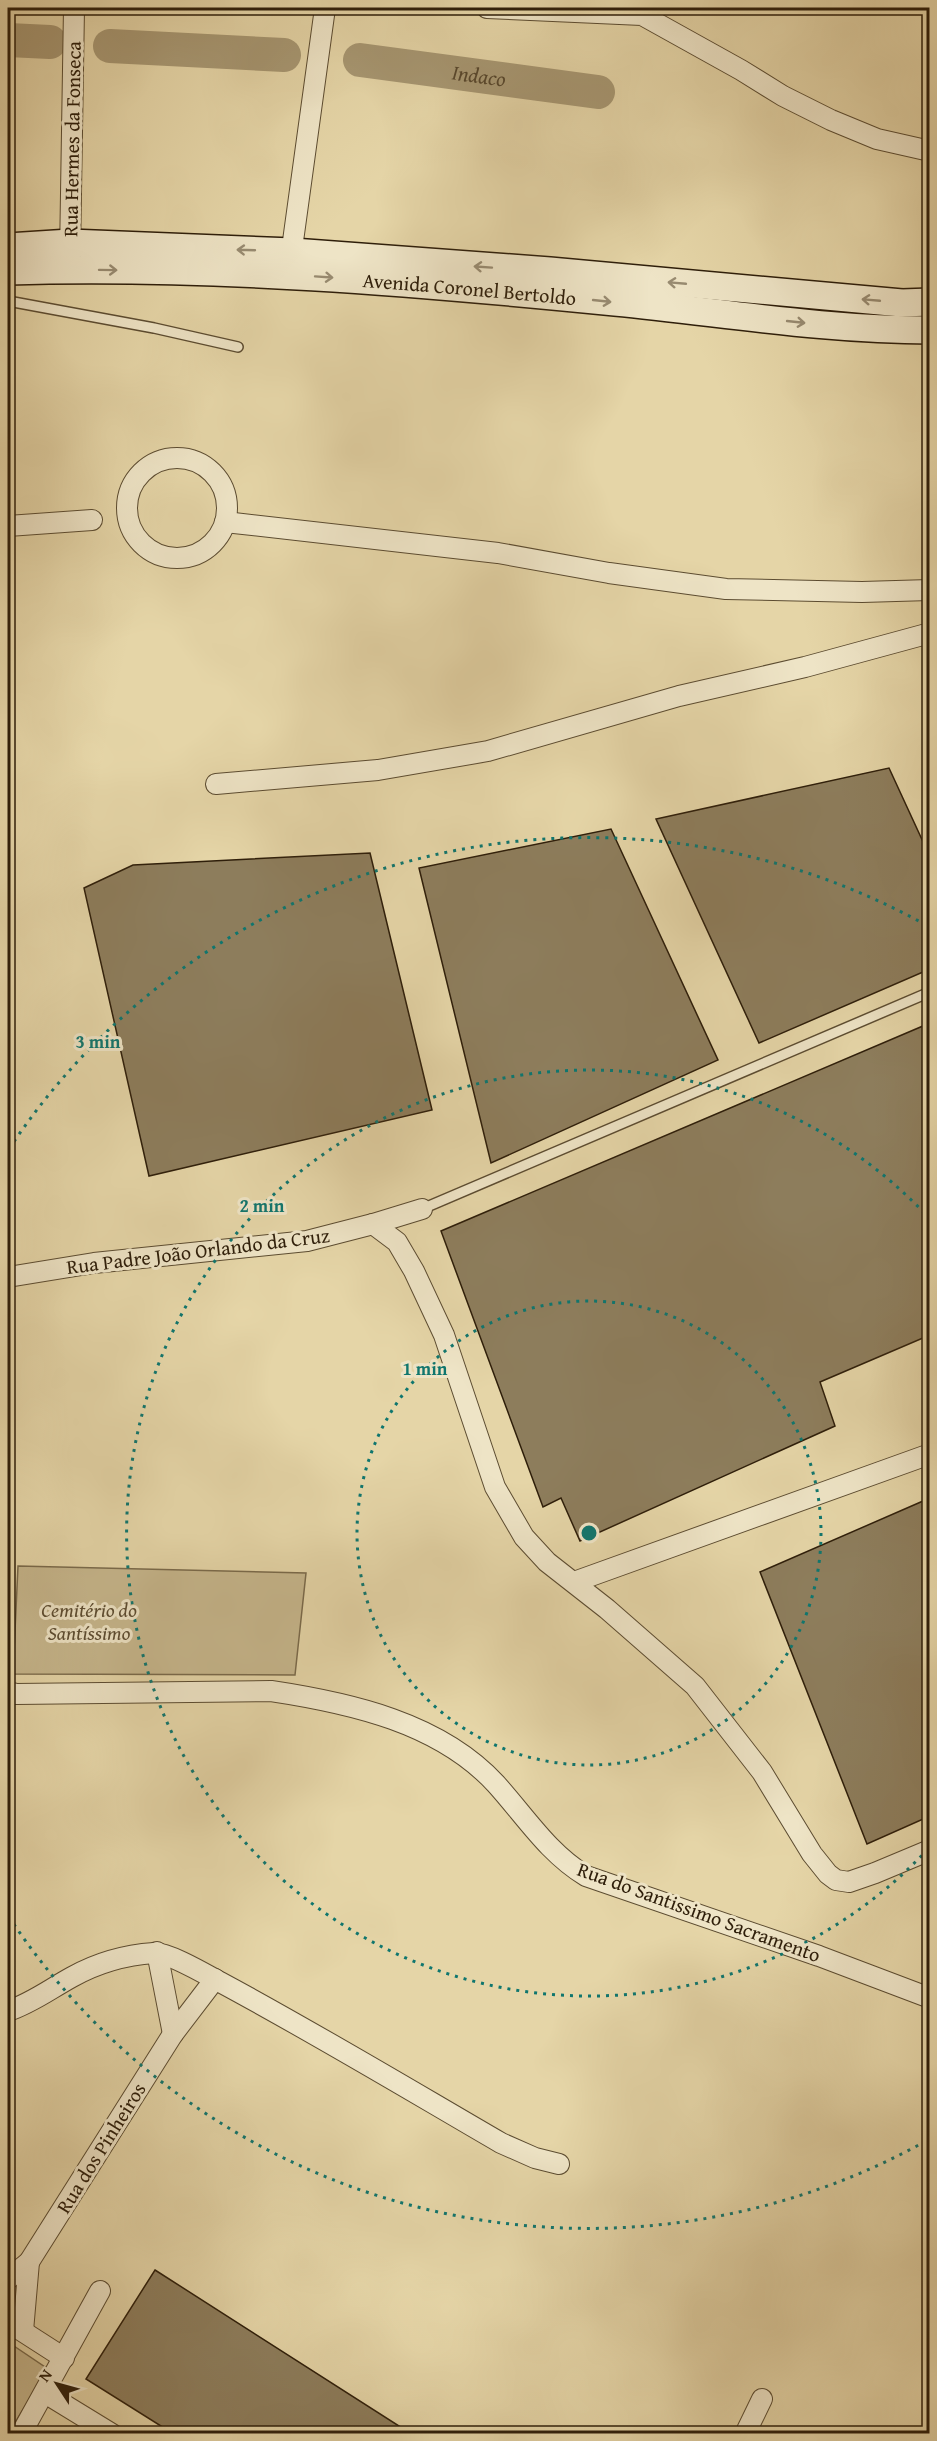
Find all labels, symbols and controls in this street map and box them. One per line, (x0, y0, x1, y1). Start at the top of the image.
street label: Rua Hermes da Fonseca (55, 40, 88, 237)
water label: Indaco (450, 57, 508, 94)
one-way arrow (237, 245, 257, 256)
one-way arrow (473, 261, 493, 272)
one-way arrow (97, 265, 117, 276)
street label: Avenida Coronel Bertoldo (362, 265, 577, 312)
one-way arrow (313, 271, 333, 282)
one-way arrow (667, 278, 687, 289)
one-way arrow (862, 294, 882, 305)
one-way arrow (591, 296, 611, 307)
one-way arrow (785, 317, 805, 328)
text: 3 min (76, 1028, 121, 1055)
text: 2 min (240, 1192, 285, 1219)
street label: Rua Padre João Orlando da Cruz (65, 1220, 331, 1281)
text: 1 min (403, 1355, 448, 1382)
centre of rings (579, 1523, 599, 1543)
park label: Cemitério do Santíssimo (41, 1595, 137, 1647)
street label: Rua do Santissimo Sacramento (574, 1854, 825, 1969)
street label: Rua dos Pinheiros (49, 2077, 152, 2219)
north arrow (27, 2354, 87, 2414)
text: N (32, 2364, 58, 2387)

